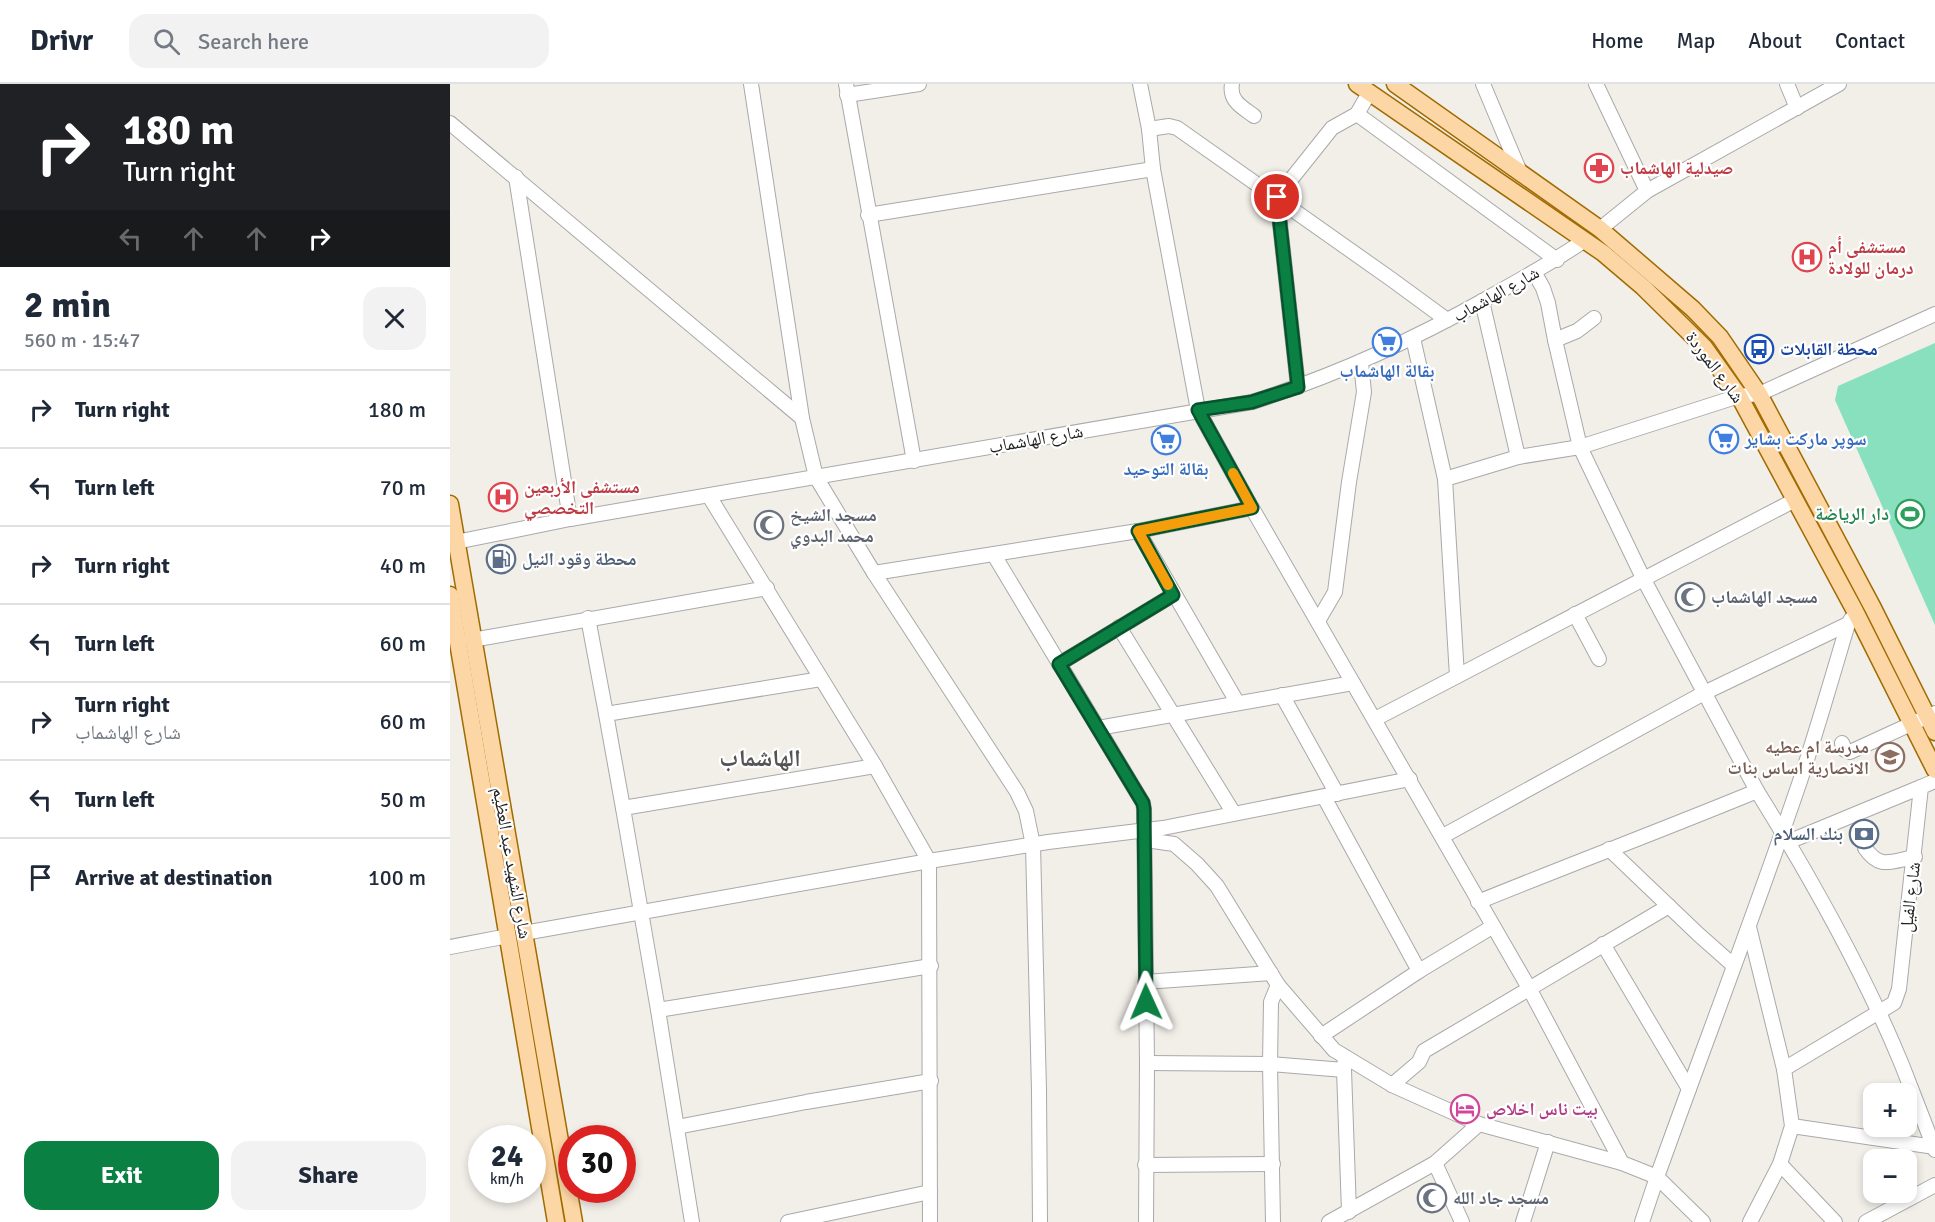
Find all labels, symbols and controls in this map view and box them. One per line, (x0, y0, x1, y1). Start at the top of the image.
search box (129, 14, 549, 68)
text: Drivr (30, 24, 93, 58)
icon: search (150, 25, 183, 58)
text: Search here (198, 28, 309, 55)
text: Home (1591, 28, 1644, 54)
text: Map (1677, 28, 1715, 54)
text: About (1748, 28, 1802, 54)
text: Contact (1835, 28, 1905, 54)
text: 180 m (123, 105, 234, 156)
icon: right (24, 108, 102, 186)
pharmacy icon: صيدلية الهاشماب (1583, 152, 1615, 184)
text: Turn right (123, 156, 236, 189)
place label: صيدلية الهاشماب (1620, 157, 1733, 179)
pin (1251, 171, 1302, 222)
icon: arrive (1260, 180, 1293, 213)
icon: left (114, 222, 147, 255)
icon: ahead (177, 222, 210, 255)
icon: ahead (240, 222, 273, 255)
icon: right (303, 222, 336, 255)
place label: مستشفى أم درمان للولادة (1828, 236, 1914, 279)
hospital icon: مستشفى أم درمان للولادة (1791, 241, 1823, 273)
street label: شارع الهاشماب (1449, 261, 1543, 327)
text: 2 min (24, 283, 111, 328)
button: close (363, 287, 426, 350)
supermarket icon: بقالة الهاشماب (1371, 326, 1403, 358)
street label: شارع الموردة (1681, 327, 1749, 407)
text: 560 m · 15:47 (24, 328, 140, 353)
bus stop icon: محطة القابلات (1743, 333, 1775, 365)
place label: محطة القابلات (1780, 338, 1878, 360)
place label: بقالة الهاشماب (1340, 360, 1434, 382)
icon: right (24, 393, 57, 426)
text: Turn right (75, 396, 170, 423)
text: 180 m (368, 396, 426, 423)
street label: شارع الهاشماب (987, 420, 1085, 458)
supermarket icon: سوپر مارکت بشاير (1708, 423, 1740, 455)
supermarket icon: بقالة التوحيد (1150, 424, 1182, 456)
place label: سوپر مارکت بشاير (1744, 428, 1867, 450)
place label: بقالة التوحيد (1124, 458, 1209, 480)
icon: left (24, 471, 57, 504)
text: Turn left (75, 474, 155, 501)
text: 70 m (380, 474, 426, 501)
place label: مستشفى الأربعين التخصصي (524, 476, 640, 522)
hospital icon: مستشفى الأربعين التخصصي (487, 481, 519, 513)
sports icon: دار الرياضة (1894, 498, 1926, 530)
place label: دار الرياضة (1815, 503, 1889, 525)
place label: مسجد الشيخ محمد البدوي (790, 504, 877, 550)
mosque icon: مسجد الشيخ محمد البدوي (753, 509, 785, 541)
fuel station icon: محطة وقود النيل (485, 543, 517, 575)
place label: محطة وقود النيل (522, 548, 636, 570)
icon: right (24, 549, 57, 582)
text: Turn right (75, 552, 170, 579)
text: 40 m (380, 552, 426, 579)
mosque icon: مسجد الهاشماب (1674, 581, 1706, 613)
place label: مسجد الهاشماب (1711, 586, 1818, 608)
icon: left (24, 627, 57, 660)
text: Turn left (75, 630, 155, 657)
text: 60 m (380, 630, 426, 657)
text: Turn right (75, 691, 170, 718)
icon: right (24, 705, 57, 738)
text: 60 m (380, 708, 426, 735)
text: شارع الهاشماب (75, 720, 181, 745)
place label: مدرسة ام عطيه الانصارية اساس بنات (1728, 736, 1869, 779)
school or university icon: مدرسة ام عطيه الانصارية اساس بنات (1874, 741, 1906, 773)
district label: الهاشماب (719, 743, 801, 773)
icon: left (24, 783, 57, 816)
street label: شارع الشهيد عبد العظيم (487, 785, 536, 941)
text: Turn left (75, 786, 155, 813)
text: 50 m (380, 786, 426, 813)
bank icon: بنك السلام (1848, 818, 1880, 850)
place label: بنك السلام (1773, 823, 1843, 846)
icon: arrive (24, 861, 57, 894)
street label: شارع الفيل (1895, 861, 1925, 933)
text: Arrive at destination (75, 864, 272, 891)
text: 100 m (368, 864, 426, 891)
position arrow (1114, 970, 1178, 1034)
map controls (1863, 1083, 1917, 1203)
button: + (1863, 1083, 1917, 1137)
hotel icon: بيت ناس اخلاص (1449, 1093, 1481, 1125)
place label: بيت ناس اخلاص (1486, 1098, 1598, 1120)
speed limit sign: 30 (558, 1125, 636, 1203)
text: 24 (491, 1138, 523, 1175)
button: Exit (24, 1141, 219, 1210)
button: Share (231, 1141, 426, 1210)
button: − (1863, 1149, 1917, 1203)
text: km/h (490, 1170, 524, 1188)
mosque icon: مسجد جاد الله (1416, 1182, 1448, 1214)
place label: مسجد جاد الله (1453, 1187, 1549, 1209)

